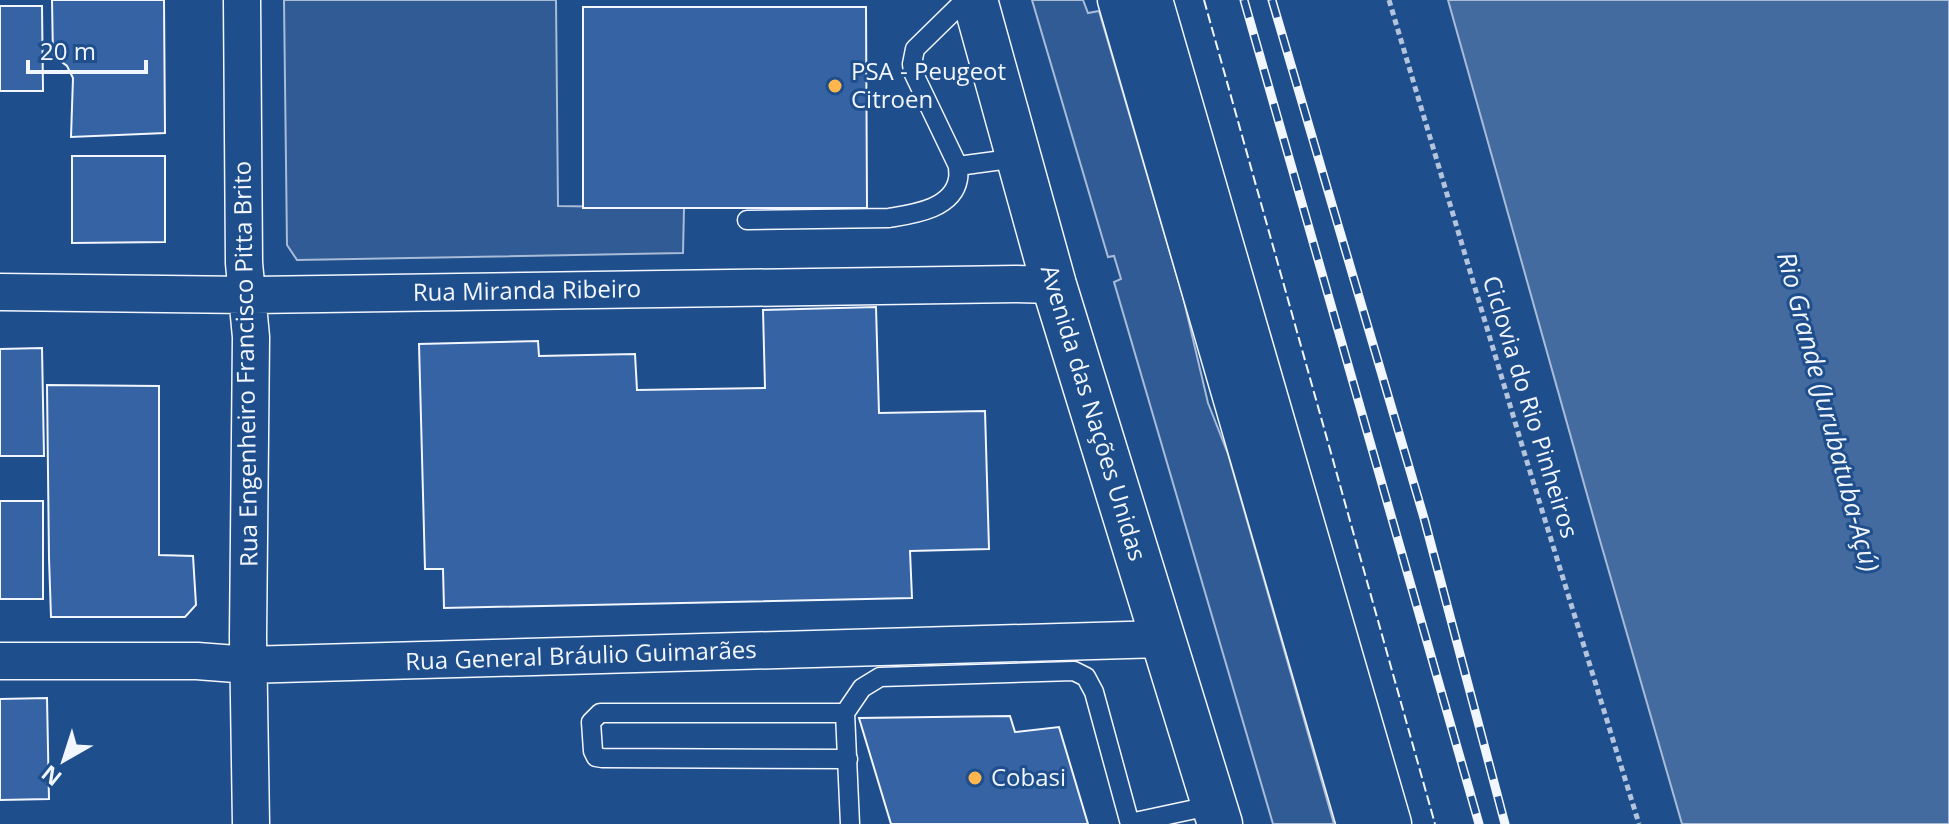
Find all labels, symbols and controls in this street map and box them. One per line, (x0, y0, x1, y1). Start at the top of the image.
scale bar (28, 24, 146, 74)
text: 20 m (40, 34, 96, 67)
place label: PSA - Peugeot Citroen (851, 54, 1006, 115)
marker: PSA - Peugeot Citroen (826, 77, 844, 95)
street label: Rua Engenheiro Francisco Pitta Brito (224, 161, 265, 567)
water label: Rio Grande (Jurubatuba-Açú) (1769, 248, 1889, 576)
street label: Avenida das Nações Unidas (1034, 261, 1155, 564)
street label: Rua Miranda Ribeiro (413, 271, 641, 308)
street label: Ciclovia do Rio Pinheiros (1476, 271, 1587, 542)
street label: Rua General Bráulio Guimarães (405, 632, 757, 677)
north arrow (24, 720, 104, 800)
text: N (34, 759, 67, 794)
place label: Cobasi (991, 760, 1066, 793)
marker: Cobasi (966, 769, 984, 787)

